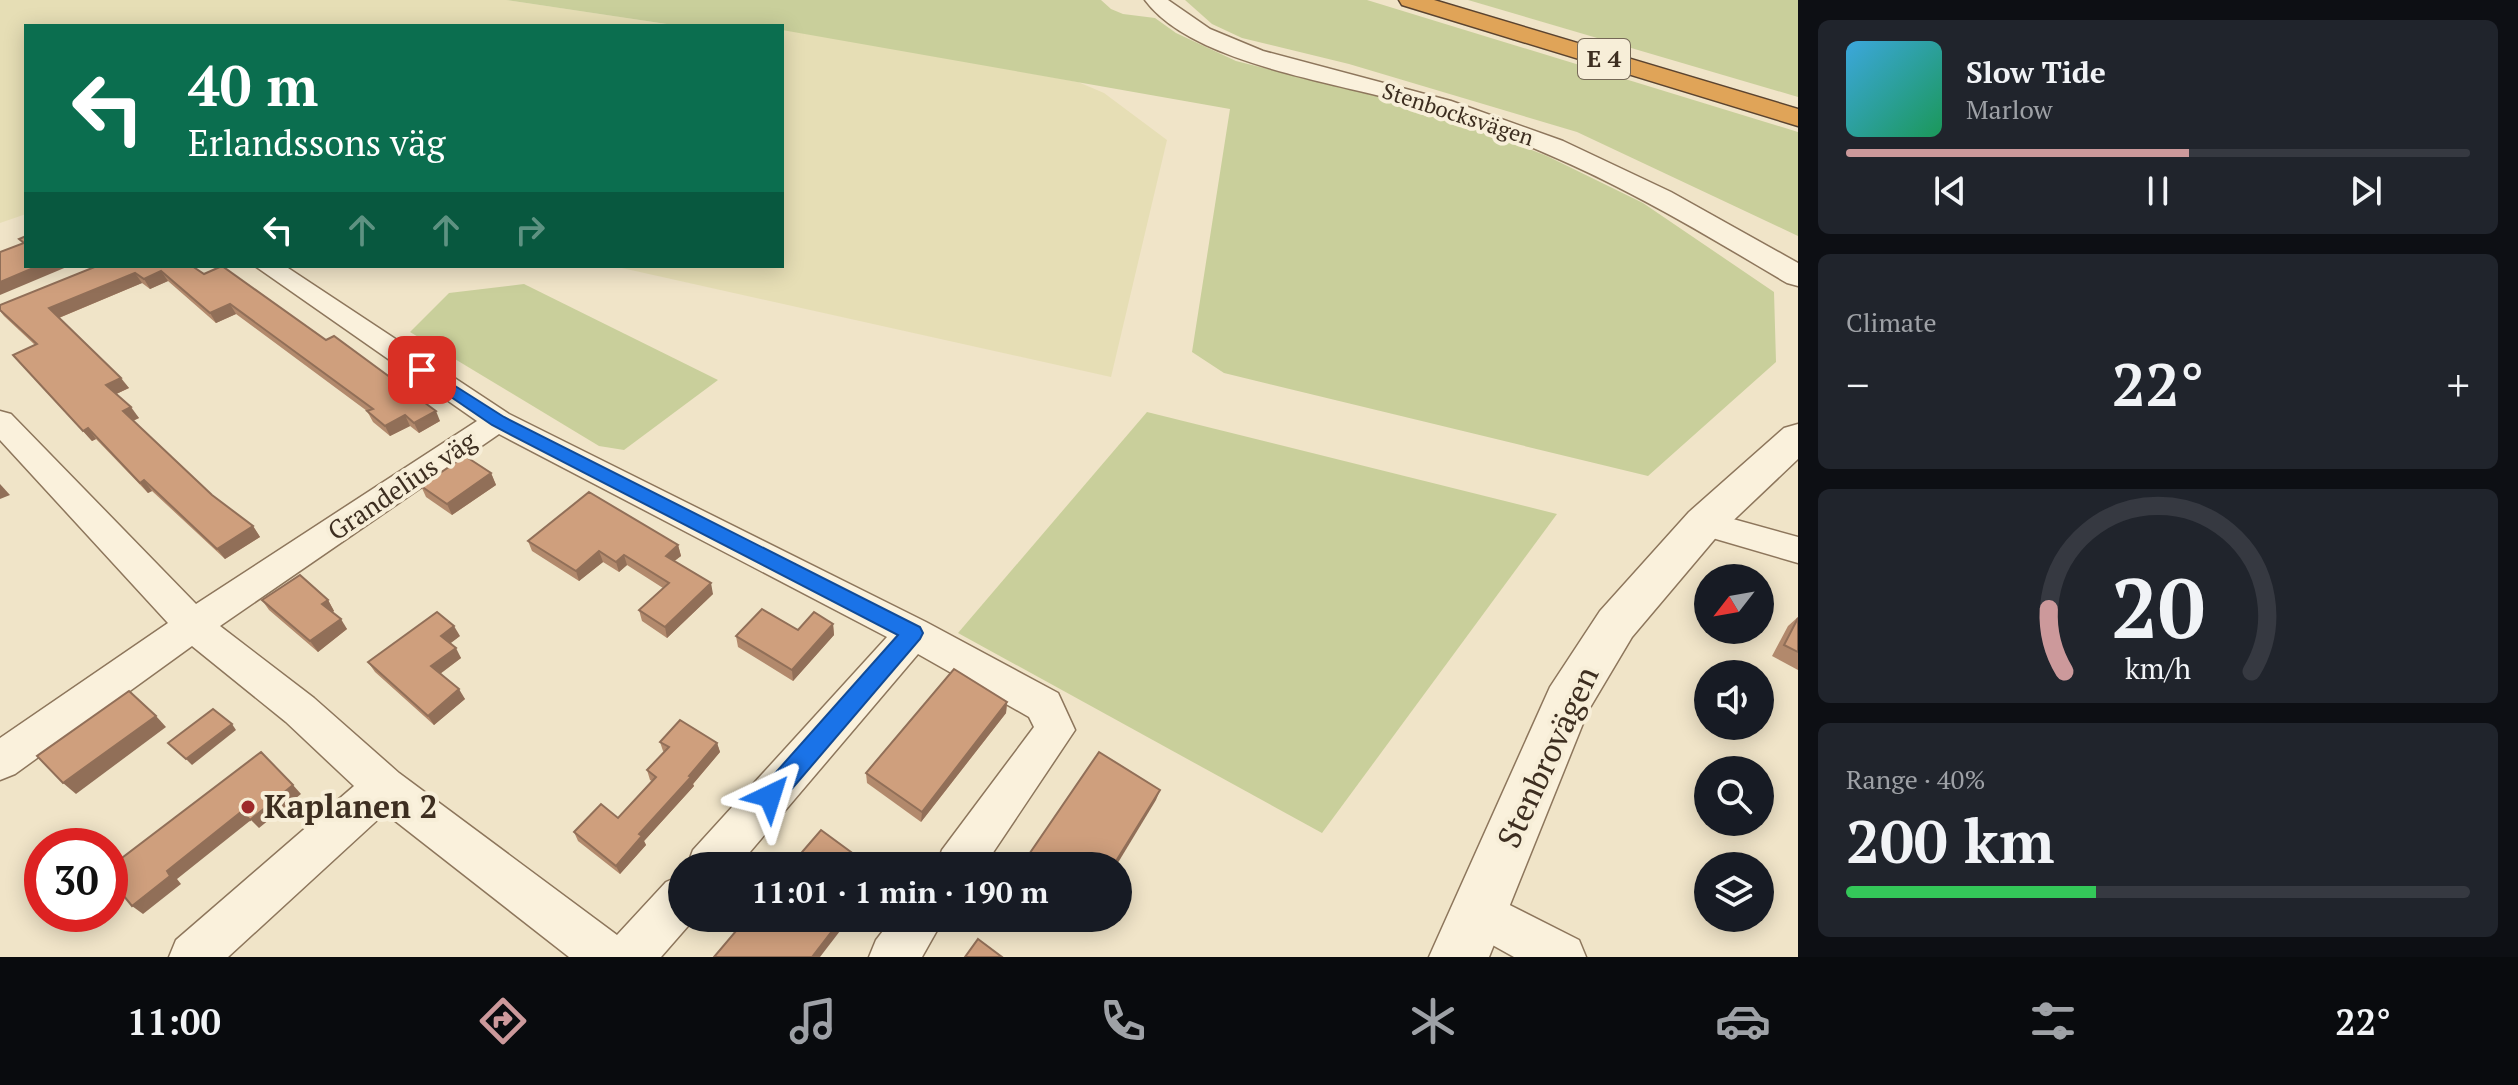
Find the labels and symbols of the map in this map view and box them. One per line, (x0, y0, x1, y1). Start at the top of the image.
road number: E 4 (1578, 39, 1630, 79)
street label: Stenbocksvägen (1379, 75, 1537, 152)
pin (388, 336, 456, 404)
street label: Grandelius väg (321, 423, 483, 547)
north arrow (1694, 564, 1774, 644)
street label: Stenbrovägen (1487, 659, 1607, 854)
position arrow (728, 754, 812, 838)
place label: Kaplanen 2 (264, 785, 438, 827)
marker: Kaplanen 2 (239, 798, 257, 816)
speed limit sign: 30 (24, 828, 128, 932)

